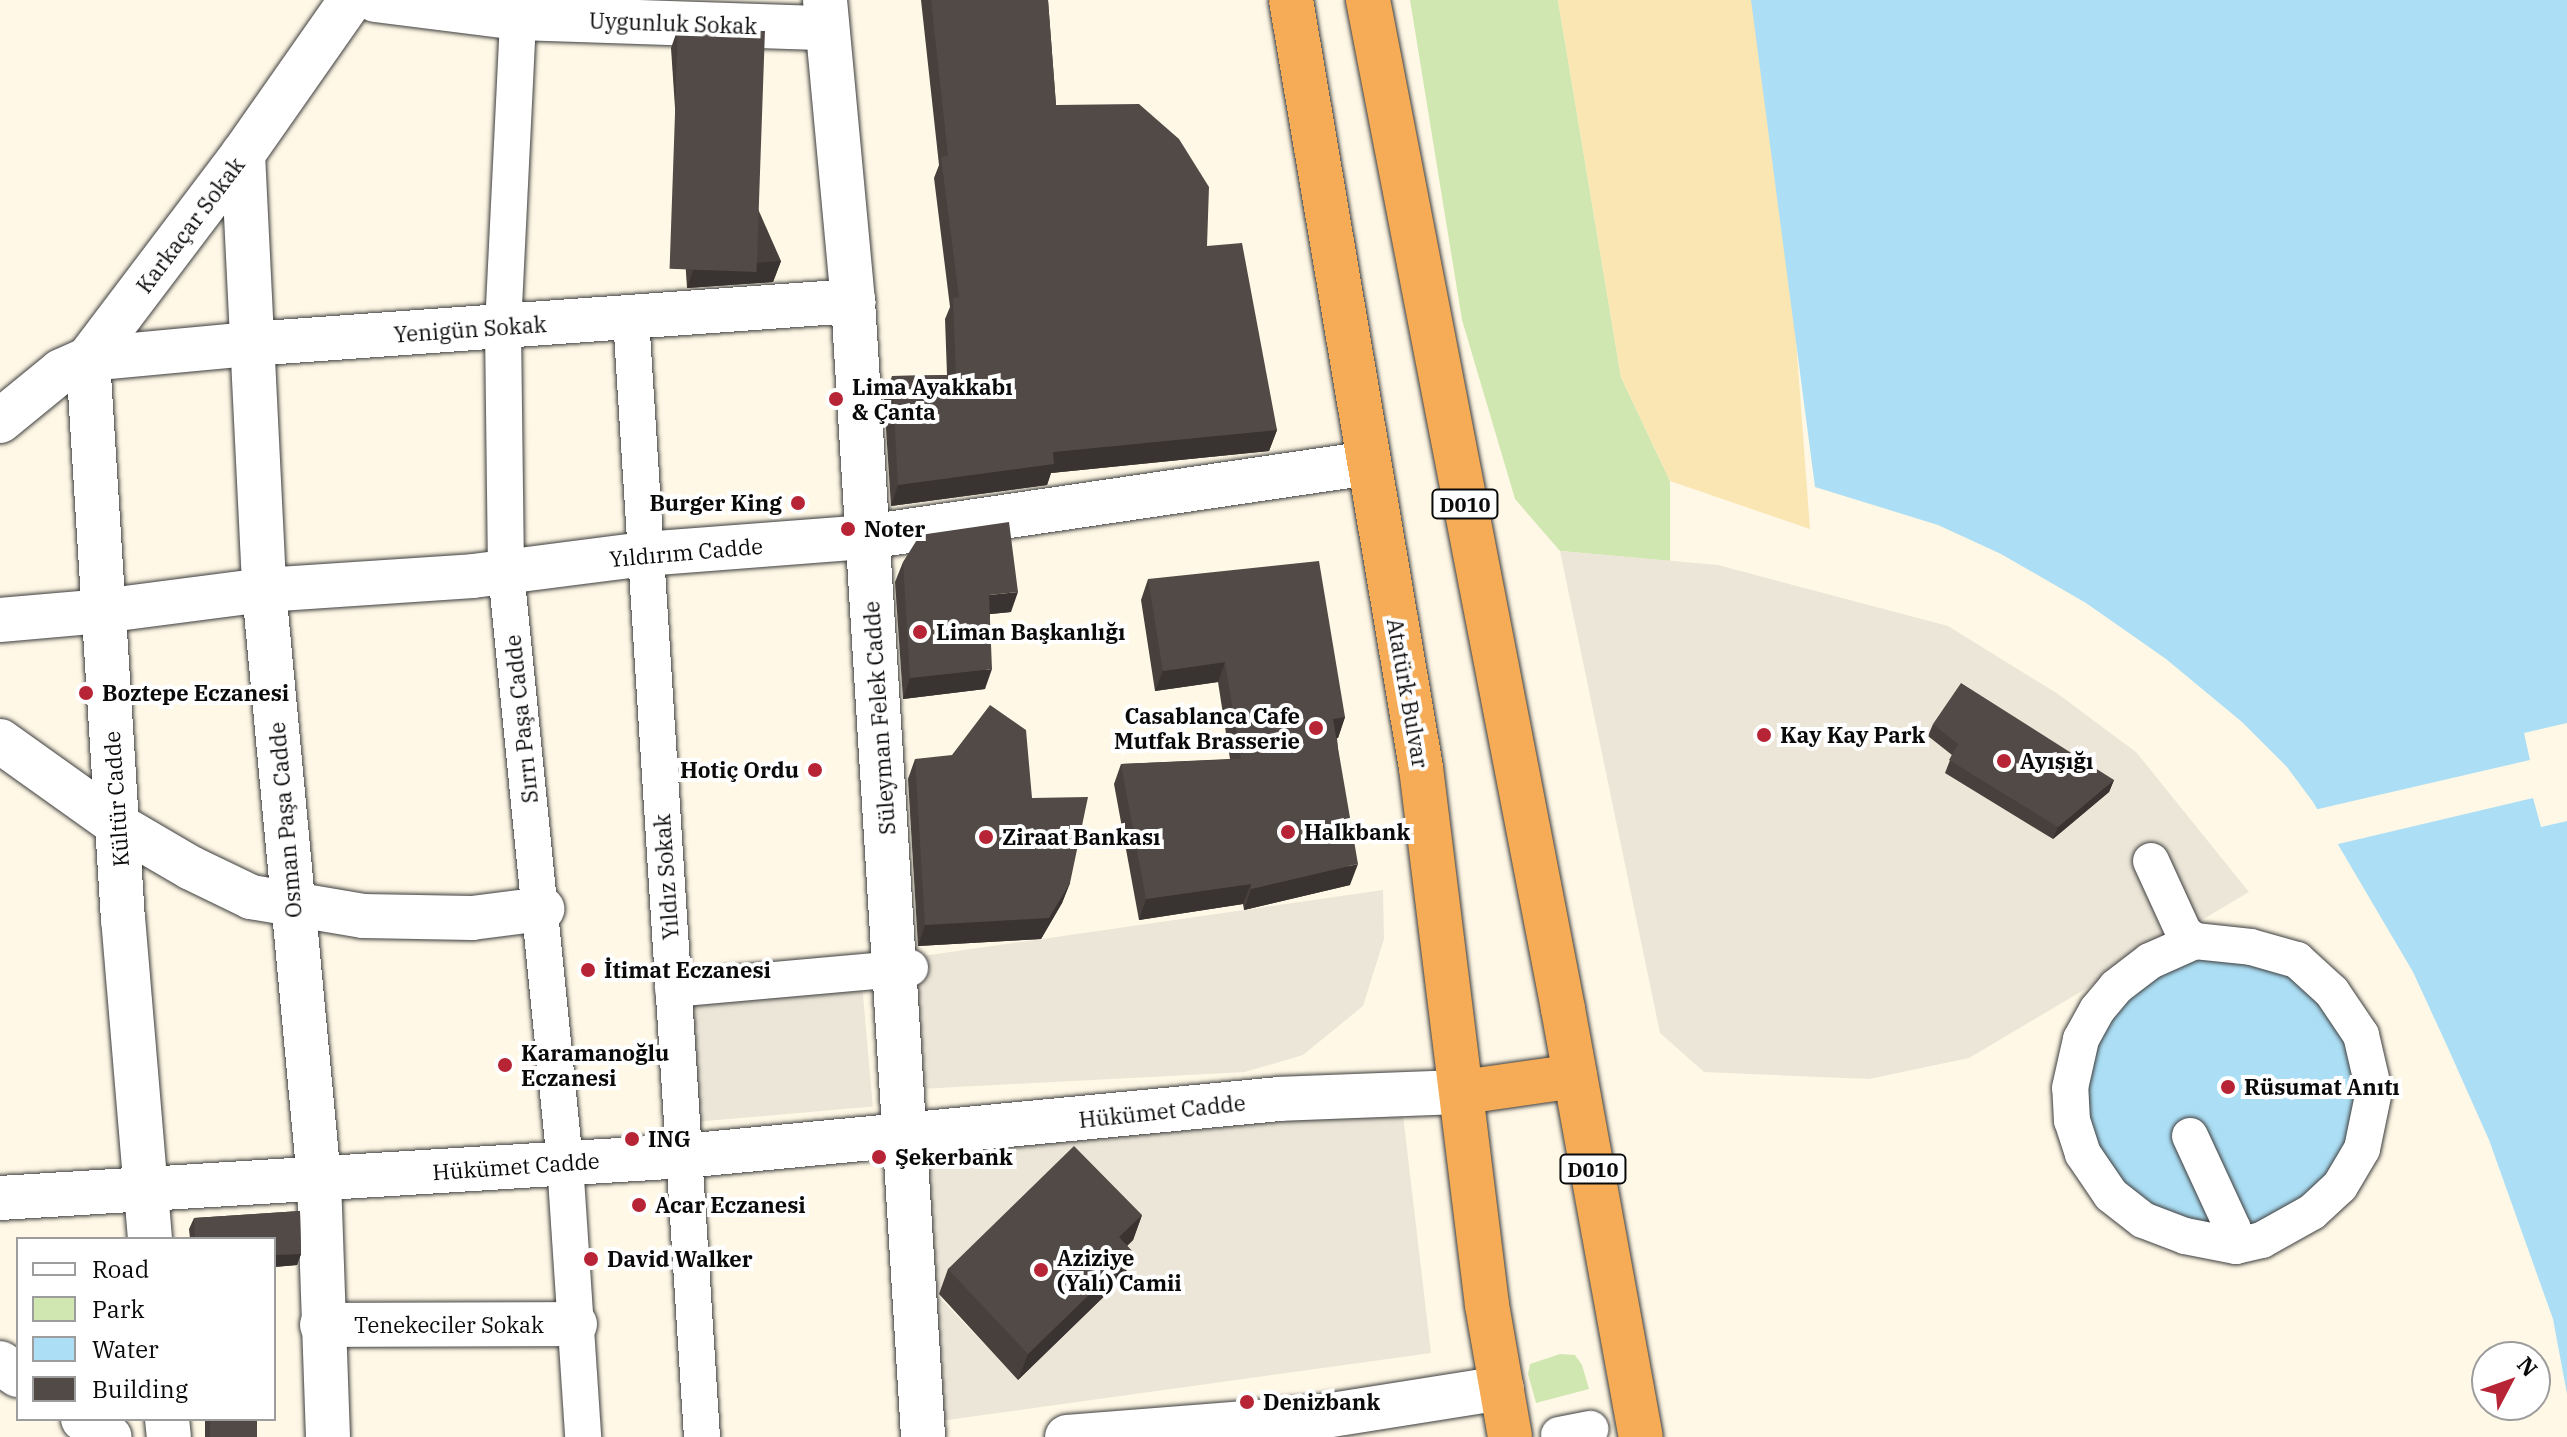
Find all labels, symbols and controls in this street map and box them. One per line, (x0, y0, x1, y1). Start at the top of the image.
street label: Uygunluk Sokak (588, 7, 758, 39)
street label: Karkaçar Sokak (130, 152, 250, 298)
street label: Yenigün Sokak (393, 310, 547, 348)
place label: Lima Ayakkabı & Çanta (852, 373, 1013, 424)
marker: Lima Ayakkabı & Çanta (827, 390, 845, 408)
road number: D010 (1431, 488, 1499, 520)
place label: Burger King (649, 490, 782, 516)
marker: Burger King (789, 494, 807, 512)
place label: Noter (864, 516, 925, 542)
marker: Noter (839, 520, 857, 538)
street label: Yıldırım Cadde (608, 532, 764, 572)
street label: Süleyman Felek Cadde (858, 600, 900, 836)
street label: Atatürk Bulvar (1382, 616, 1434, 770)
place label: Liman Başkanlığı (936, 619, 1125, 645)
marker: Liman Başkanlığı (911, 623, 929, 641)
street label: Sırrı Paşa Cadde (499, 633, 543, 805)
place label: Boztepe Eczanesi (102, 680, 289, 706)
marker: Boztepe Eczanesi (77, 684, 95, 702)
place label: Casablanca Cafe Mutfak Brasserie (1114, 702, 1300, 754)
marker: Casablanca Cafe Mutfak Brasserie (1307, 719, 1325, 737)
street label: Osman Paşa Cadde (263, 721, 307, 919)
place label: Kay Kay Park (1780, 722, 1925, 748)
marker: Kay Kay Park (1755, 726, 1773, 744)
street label: Kültür Cadde (98, 730, 134, 868)
place label: Ayışığı (2020, 748, 2093, 774)
marker: Ayışığı (1995, 752, 2013, 770)
place label: Hotiç Ordu (680, 757, 799, 783)
marker: Hotiç Ordu (806, 761, 824, 779)
street label: Yıldız Sokak (648, 813, 684, 941)
place label: Halkbank (1304, 819, 1410, 845)
marker: Halkbank (1279, 823, 1297, 841)
place label: Ziraat Bankası (1002, 824, 1160, 850)
marker: Ziraat Bankası (977, 828, 995, 846)
place label: İtimat Eczanesi (604, 957, 771, 983)
marker: İtimat Eczanesi (579, 961, 597, 979)
place label: Karamanoğlu Eczanesi (521, 1039, 669, 1090)
marker: Karamanoğlu Eczanesi (496, 1056, 514, 1074)
place label: Rüsumat Anıtı (2244, 1074, 2400, 1100)
marker: Rüsumat Anıtı (2219, 1078, 2237, 1096)
street label: Hükümet Cadde (1077, 1089, 1247, 1133)
place label: ING (648, 1126, 691, 1152)
marker: ING (623, 1130, 641, 1148)
place label: Şekerbank (895, 1144, 1013, 1170)
street label: Hükümet Cadde (432, 1147, 600, 1185)
marker: Şekerbank (870, 1148, 888, 1166)
road number: D010 (1559, 1153, 1627, 1185)
place label: Acar Eczanesi (655, 1192, 806, 1218)
marker: Acar Eczanesi (630, 1196, 648, 1214)
legend (16, 1237, 276, 1421)
place label: Aziziye (Yalı) Camii (1057, 1244, 1182, 1296)
place label: David Walker (607, 1246, 753, 1272)
marker: David Walker (582, 1250, 600, 1268)
text: Road (92, 1253, 149, 1285)
marker: Aziziye (Yalı) Camii (1032, 1261, 1050, 1279)
text: Park (92, 1293, 144, 1325)
street label: Tenekeciler Sokak (354, 1312, 544, 1338)
text: Water (92, 1333, 159, 1365)
north arrow (2471, 1341, 2551, 1421)
text: N (2511, 1350, 2545, 1382)
text: Building (92, 1373, 188, 1405)
place label: Denizbank (1263, 1389, 1380, 1415)
marker: Denizbank (1238, 1393, 1256, 1411)

